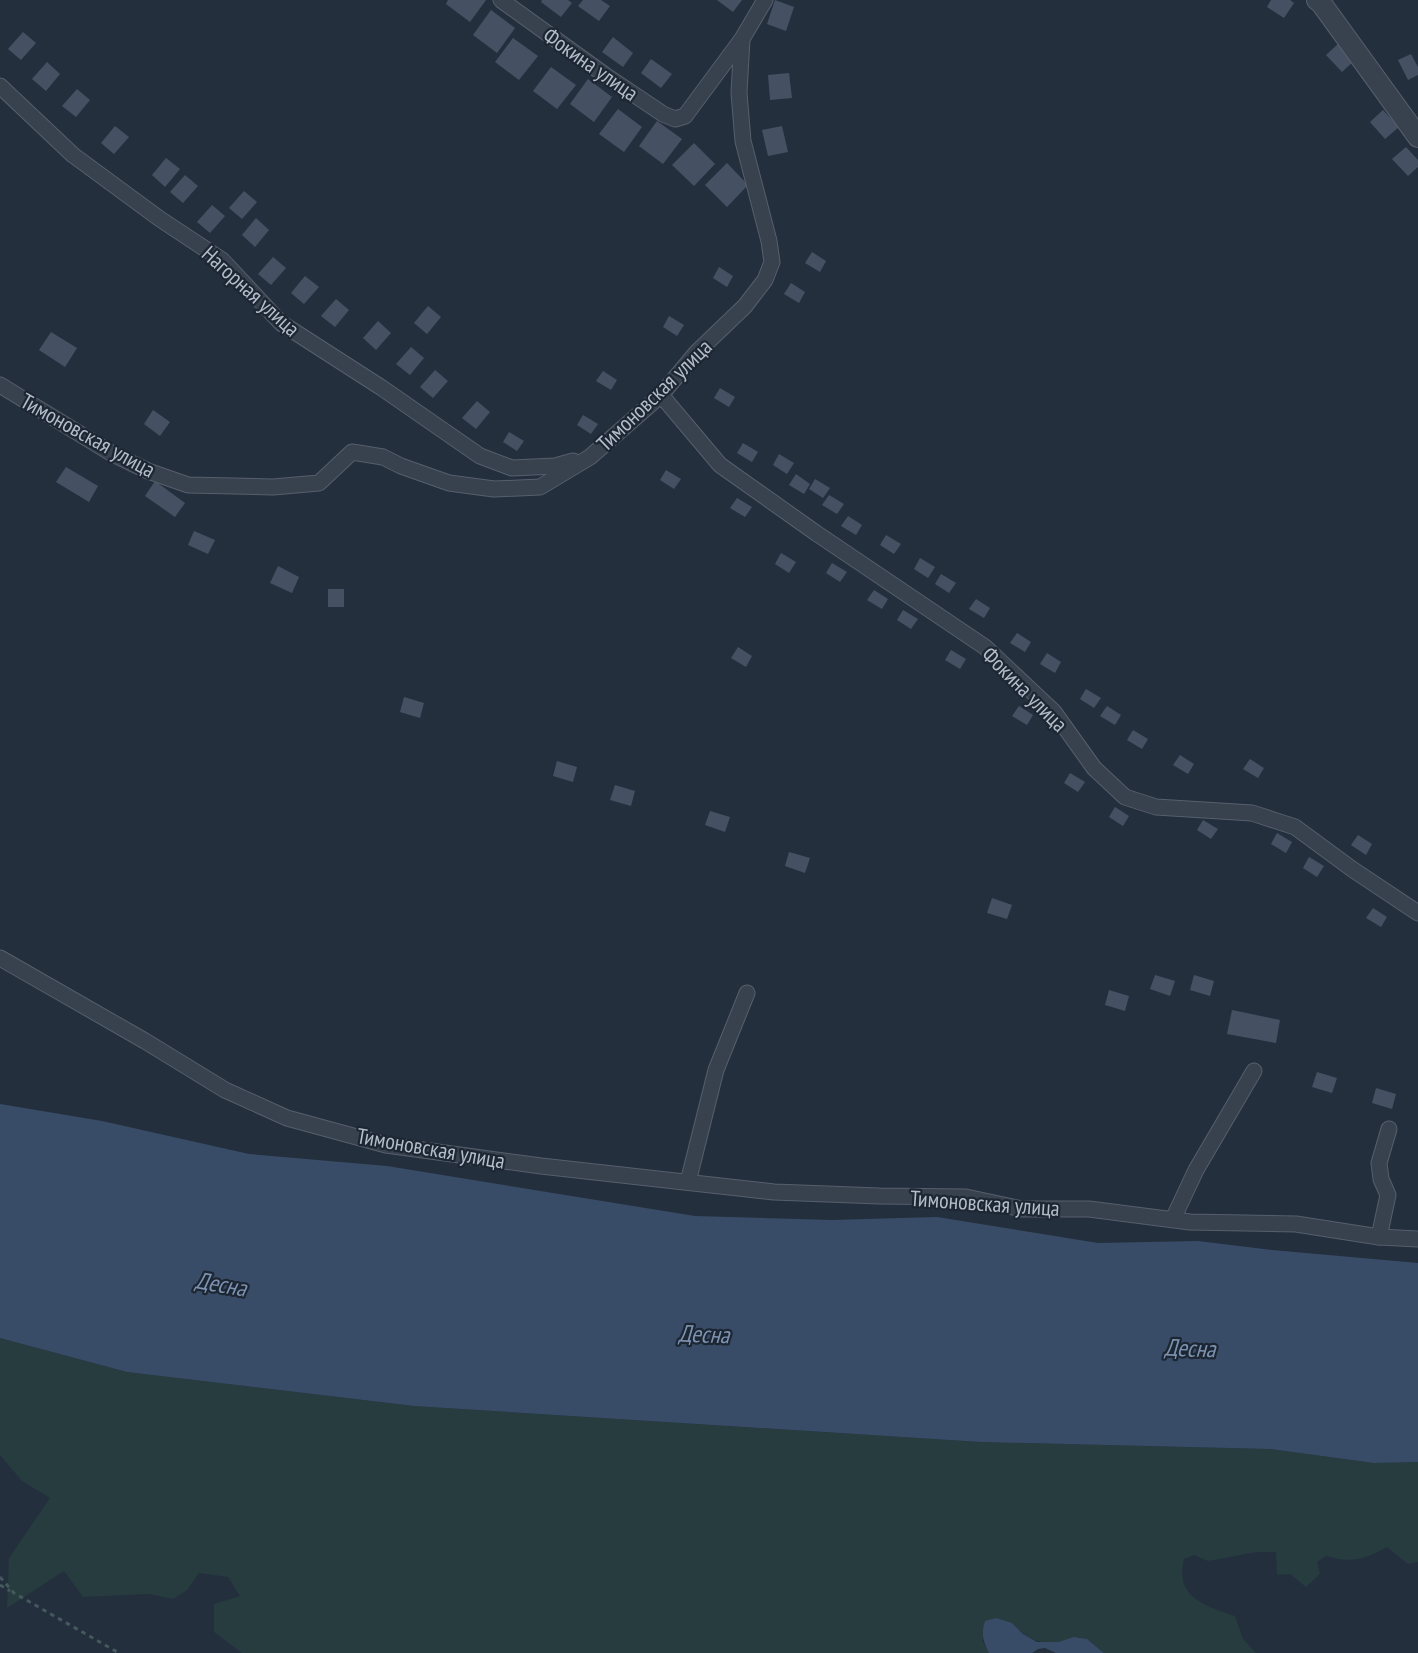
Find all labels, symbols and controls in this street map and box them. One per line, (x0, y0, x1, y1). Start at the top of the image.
street label: Фокина улица (538, 21, 644, 107)
street label: Нагорная улица (196, 240, 306, 342)
street label: Тимоновская улица (590, 333, 718, 457)
street label: Тимоновская улица (16, 386, 160, 484)
street label: Фокина улица (976, 640, 1074, 738)
street label: Тимоновская улица (355, 1121, 507, 1175)
street label: Тимоновская улица (909, 1184, 1061, 1222)
water label: Десна (192, 1264, 250, 1304)
water label: Десна (677, 1318, 731, 1350)
water label: Десна (1163, 1332, 1217, 1364)

